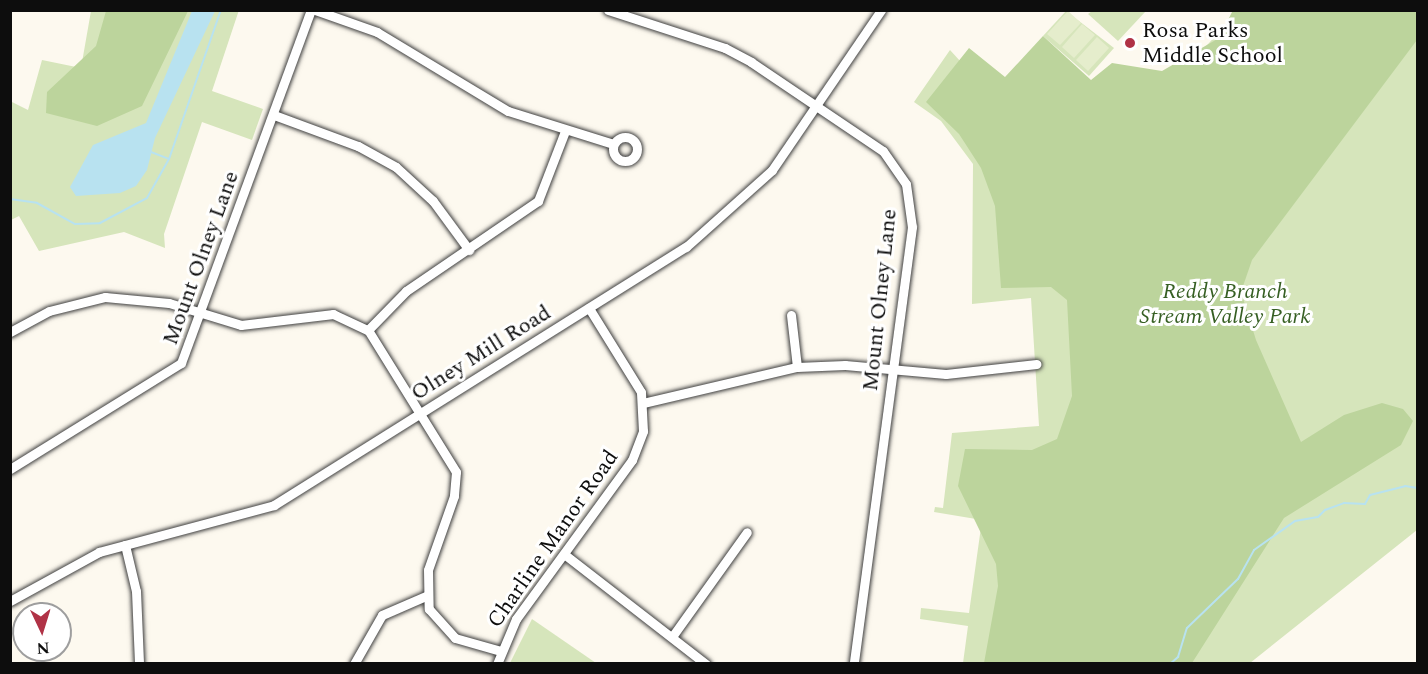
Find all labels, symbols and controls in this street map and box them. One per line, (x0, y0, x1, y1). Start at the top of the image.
place label: Rosa Parks Middle School (1142, 17, 1283, 68)
marker: Rosa Parks Middle School (1123, 36, 1137, 50)
street label: Mount Olney Lane (157, 167, 245, 349)
street label: Mount Olney Lane (857, 207, 903, 393)
park label: Reddy Branch Stream Valley Park (1140, 278, 1310, 330)
street label: Olney Mill Road (406, 299, 556, 407)
street label: Charline Manor Road (482, 445, 624, 633)
north arrow (12, 602, 72, 662)
text: N (36, 636, 50, 660)

